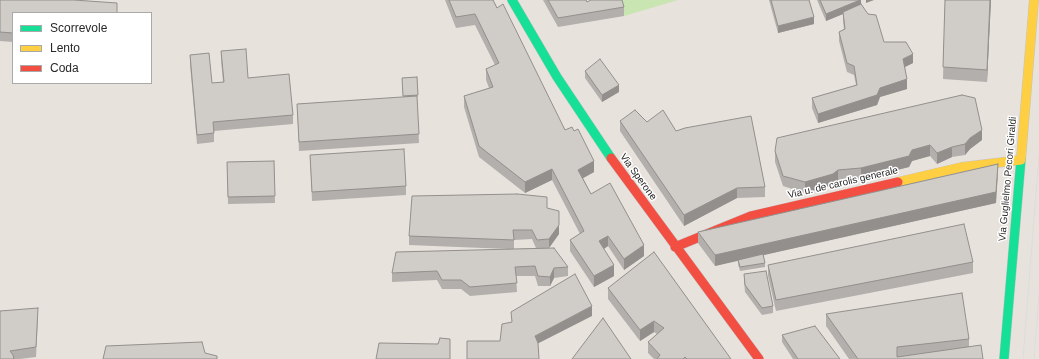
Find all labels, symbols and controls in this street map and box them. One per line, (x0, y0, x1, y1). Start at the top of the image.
legend (12, 12, 152, 84)
text: Scorrevole (50, 21, 107, 35)
text: Lento (50, 41, 80, 55)
text: Coda (50, 61, 79, 75)
street label: Via Guglielmo Pecori Giraldi (997, 116, 1019, 242)
street label: Via Sperone (617, 151, 659, 203)
street label: Via u. de carolis generale (787, 164, 899, 202)

